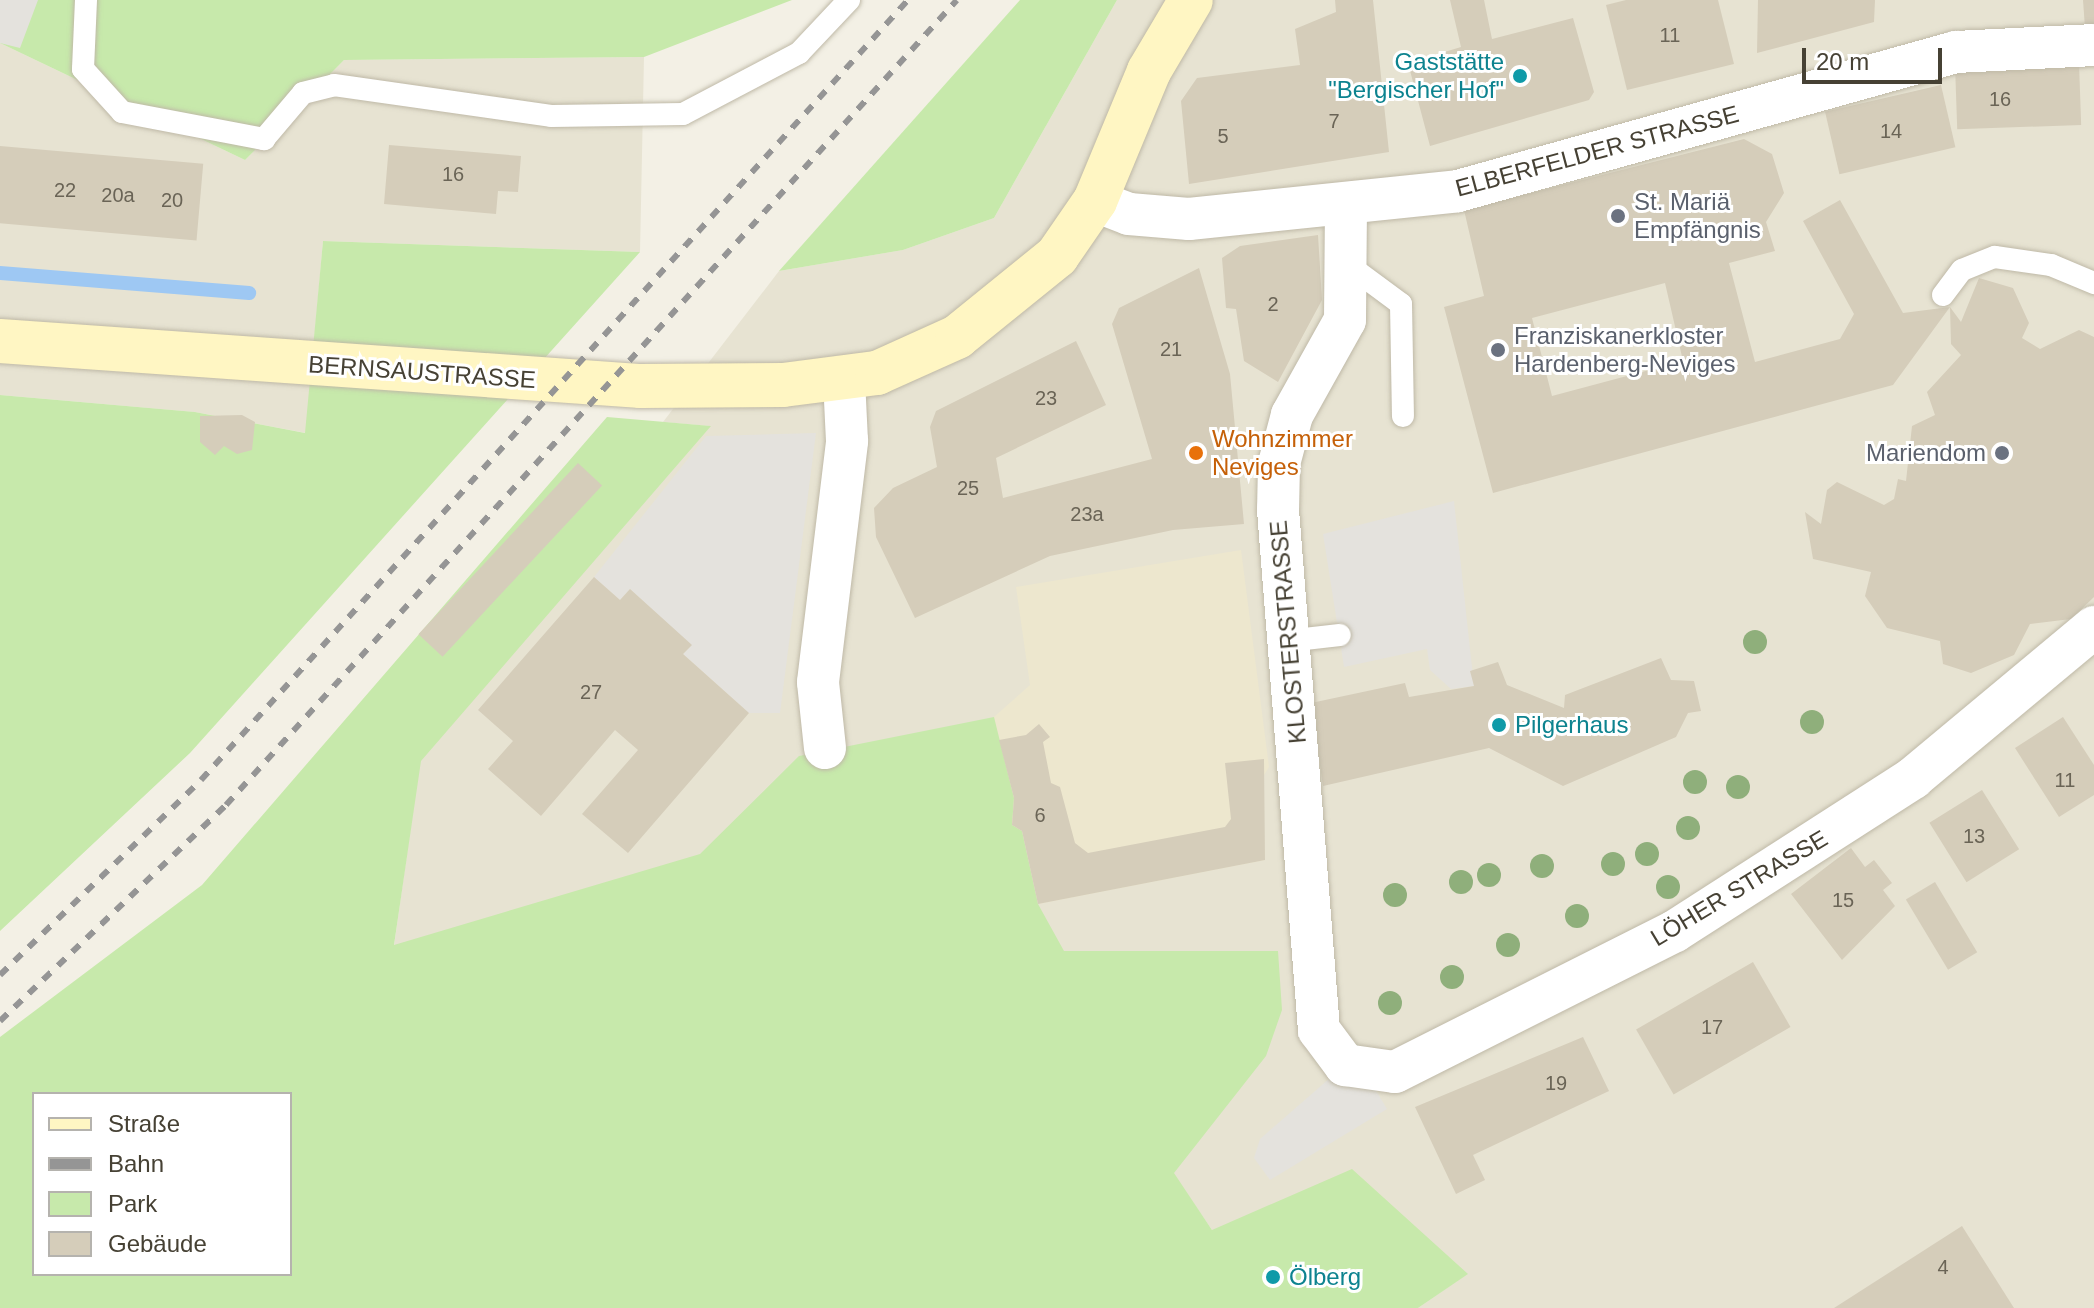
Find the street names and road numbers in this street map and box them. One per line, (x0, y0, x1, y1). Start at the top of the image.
street label: ELBERFELDER STRASSE (1452, 99, 1742, 203)
street label: BERNSAUSTRASSE (307, 350, 537, 394)
street label: KLOSTERSTRASSE (1264, 519, 1312, 745)
street label: LÖHER STRASSE (1645, 824, 1833, 952)

